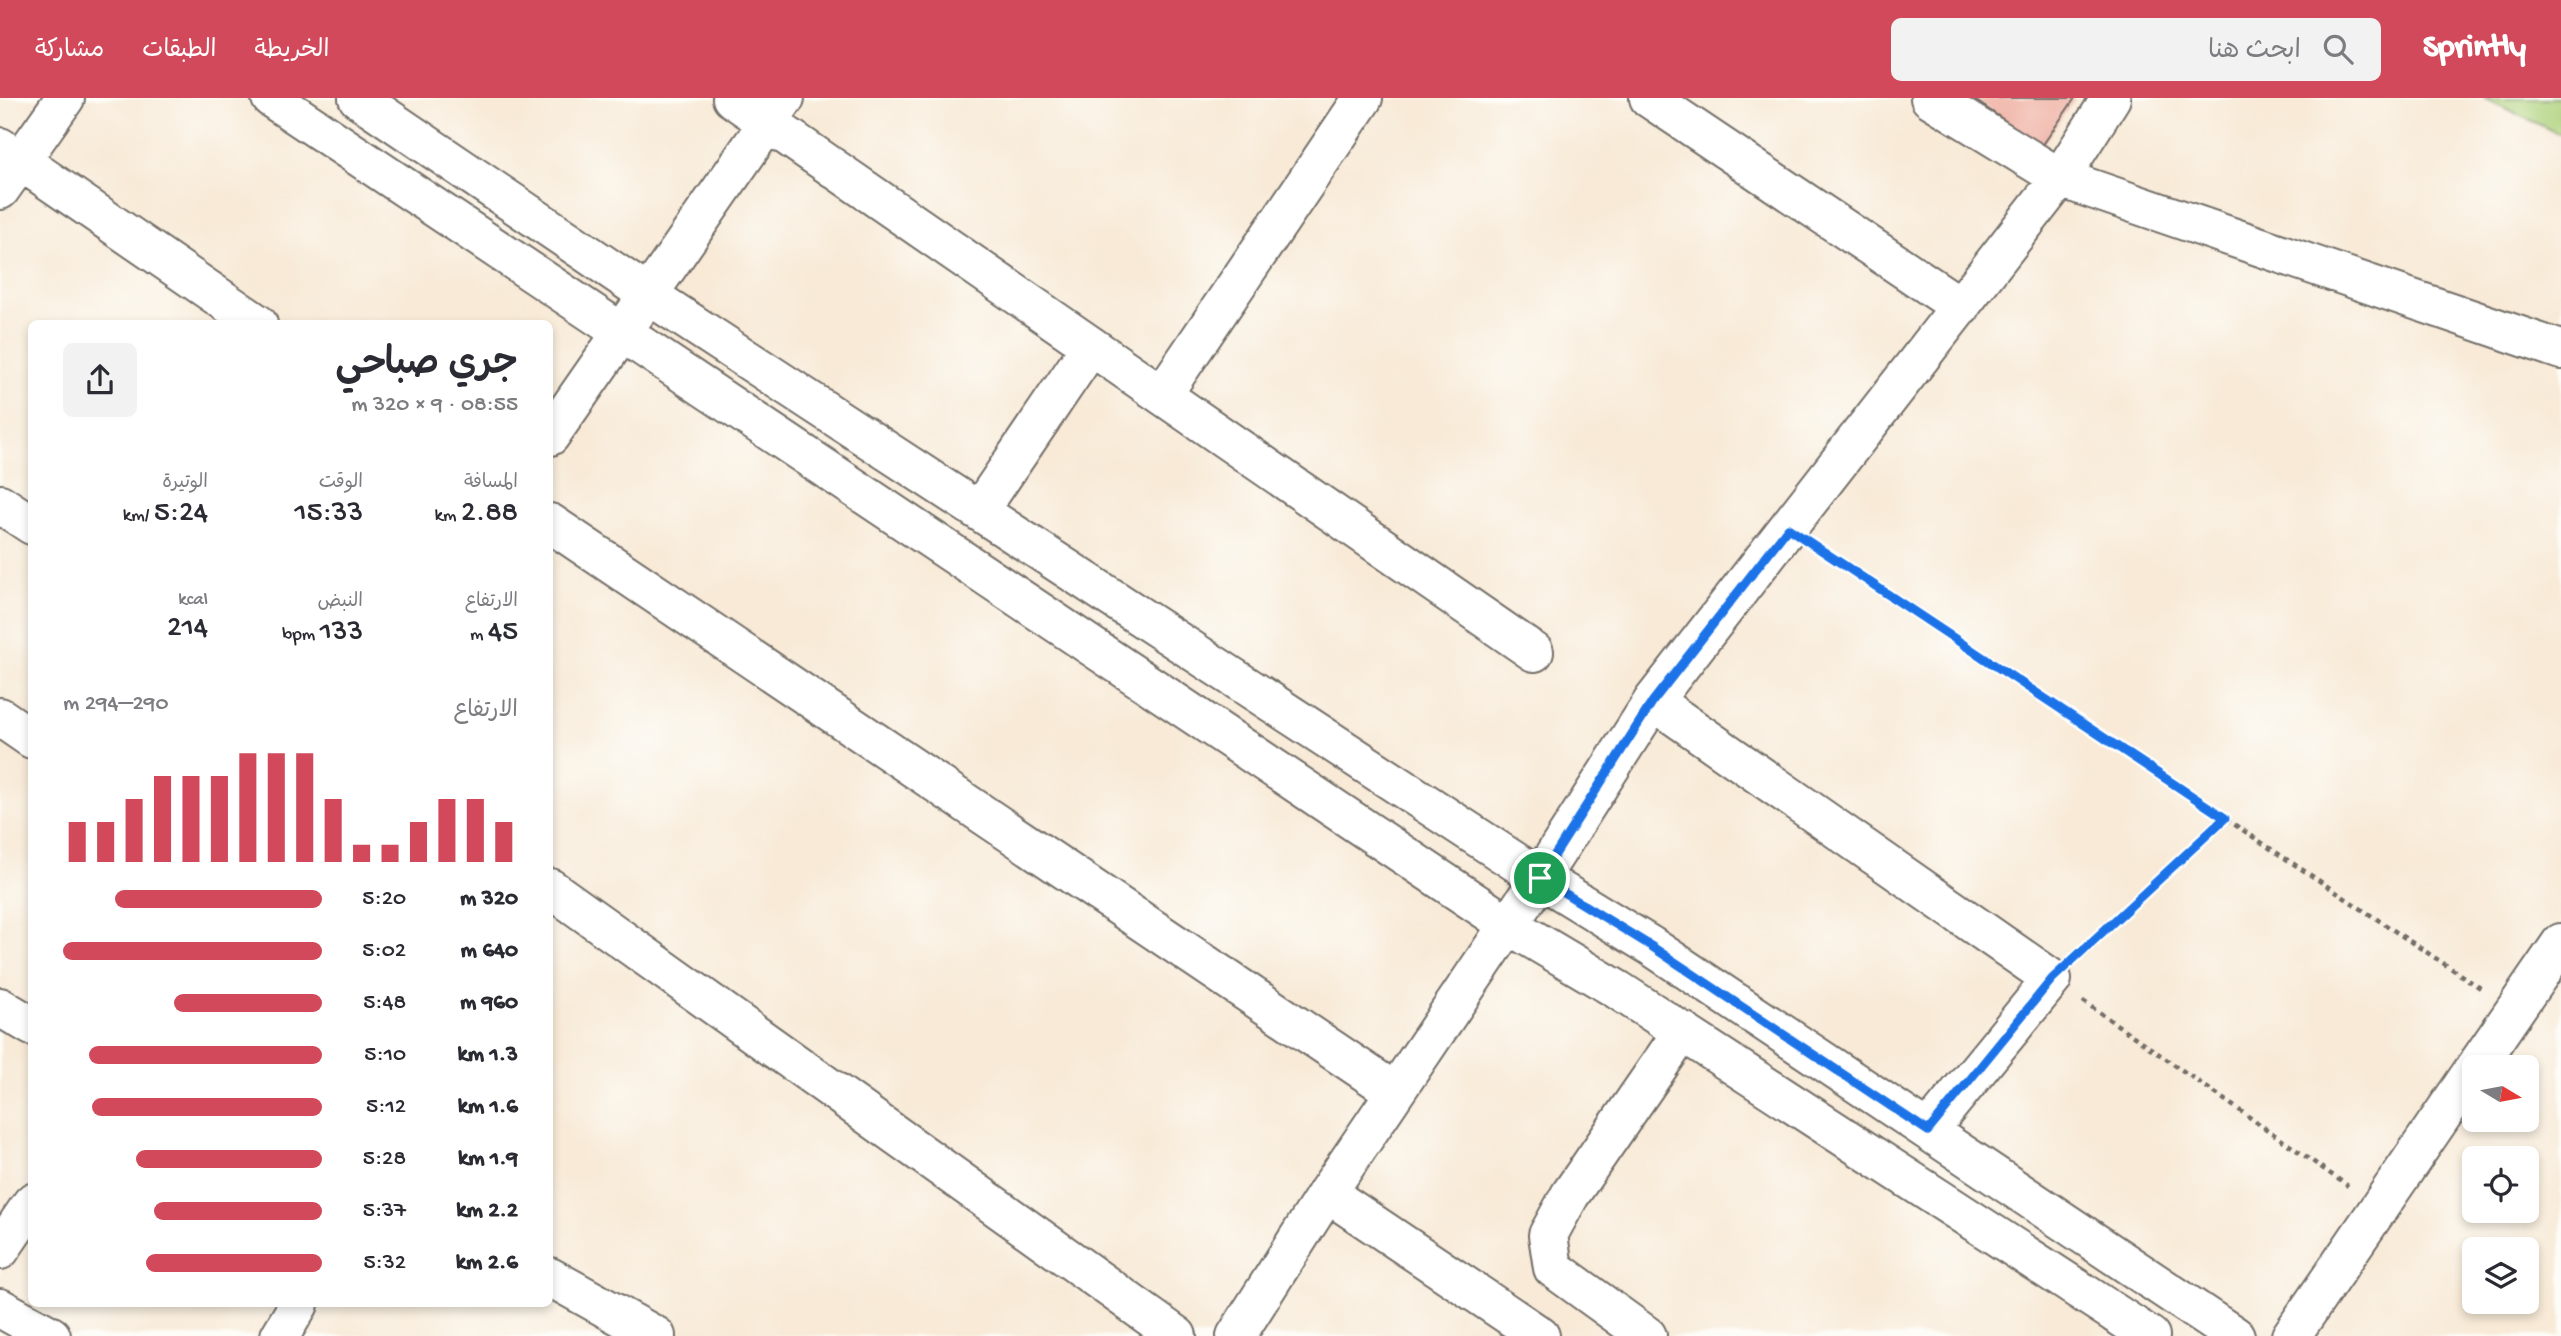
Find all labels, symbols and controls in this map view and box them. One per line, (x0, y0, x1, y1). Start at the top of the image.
search box (1891, 18, 2381, 81)
icon: search (2319, 30, 2357, 68)
text: Sprintly (2423, 30, 2526, 68)
text: مشاركة (35, 37, 104, 66)
text: الطبقات (142, 37, 217, 66)
text: الخريطة (255, 37, 329, 66)
text: ابحث هنا (2208, 37, 2301, 68)
button: share (63, 343, 137, 417)
text: جري صباحي (335, 344, 518, 388)
text: 08:55 · 9 × 320 m (351, 392, 518, 419)
text: الوتيرة (162, 472, 208, 495)
text: الوقت (319, 472, 363, 495)
text: المسافة (464, 472, 518, 495)
text: 5:24 (154, 497, 208, 532)
text: 15:33 (295, 497, 363, 532)
text: 2.88 (461, 497, 518, 532)
text: /km (123, 505, 154, 528)
text: km (435, 505, 461, 528)
text: kcal (178, 589, 208, 612)
text: النبض (318, 591, 363, 614)
text: الارتفاع (465, 591, 518, 614)
text: 214 (167, 612, 208, 647)
text: 133 (320, 616, 363, 651)
text: 45 (488, 616, 518, 651)
text: bpm (282, 624, 320, 647)
text: m (470, 624, 488, 647)
text: 290–294 m (63, 691, 168, 718)
text: الارتفاع (454, 698, 518, 725)
pin (1510, 848, 1570, 908)
icon: arrive (1521, 859, 1559, 897)
text: 5:20 (362, 886, 406, 913)
text: 320 m (460, 886, 518, 913)
text: 5:02 (362, 938, 406, 965)
text: 640 m (461, 938, 518, 965)
text: 5:48 (363, 990, 406, 1017)
text: 960 m (460, 990, 518, 1017)
text: 5:10 (364, 1042, 406, 1069)
text: 1.3 km (458, 1042, 518, 1069)
north arrow (2462, 1055, 2539, 1132)
map controls (2462, 1055, 2539, 1314)
text: 5:12 (366, 1094, 406, 1121)
text: 1.6 km (458, 1094, 518, 1121)
text: 5:28 (363, 1146, 406, 1173)
text: 1.9 km (458, 1146, 518, 1173)
button: locate (2462, 1146, 2539, 1223)
text: 5:37 (363, 1198, 406, 1225)
text: 2.2 km (456, 1198, 518, 1225)
button: layers (2462, 1237, 2539, 1314)
text: 5:32 (363, 1250, 406, 1277)
text: 2.6 km (456, 1250, 518, 1277)

